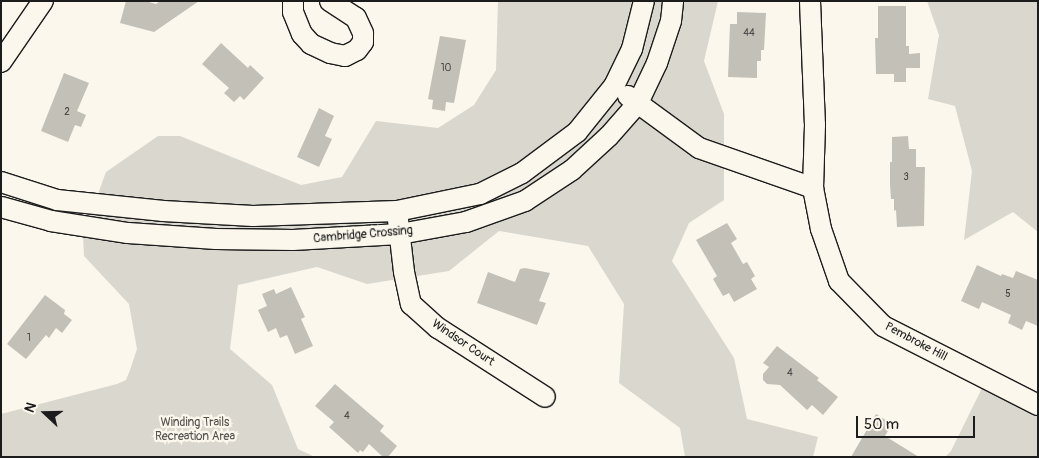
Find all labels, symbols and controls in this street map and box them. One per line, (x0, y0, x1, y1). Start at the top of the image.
house number: 44 (743, 28, 755, 40)
house number: 10 (441, 63, 451, 75)
house number: 2 (64, 107, 70, 119)
house number: 3 (903, 172, 909, 184)
street label: Cambridge Crossing (313, 223, 413, 247)
house number: 5 (1005, 289, 1011, 301)
street label: Windsor Court (429, 317, 497, 369)
street label: Pembroke Hill (882, 320, 950, 364)
house number: 1 (27, 333, 31, 345)
house number: 4 (787, 368, 793, 380)
north arrow (20, 388, 70, 438)
text: N (21, 400, 40, 415)
scale bar (859, 406, 978, 438)
house number: 4 (344, 411, 350, 423)
text: 50 m (864, 415, 899, 434)
park label: Winding Trails Recreation Area (155, 416, 235, 444)

